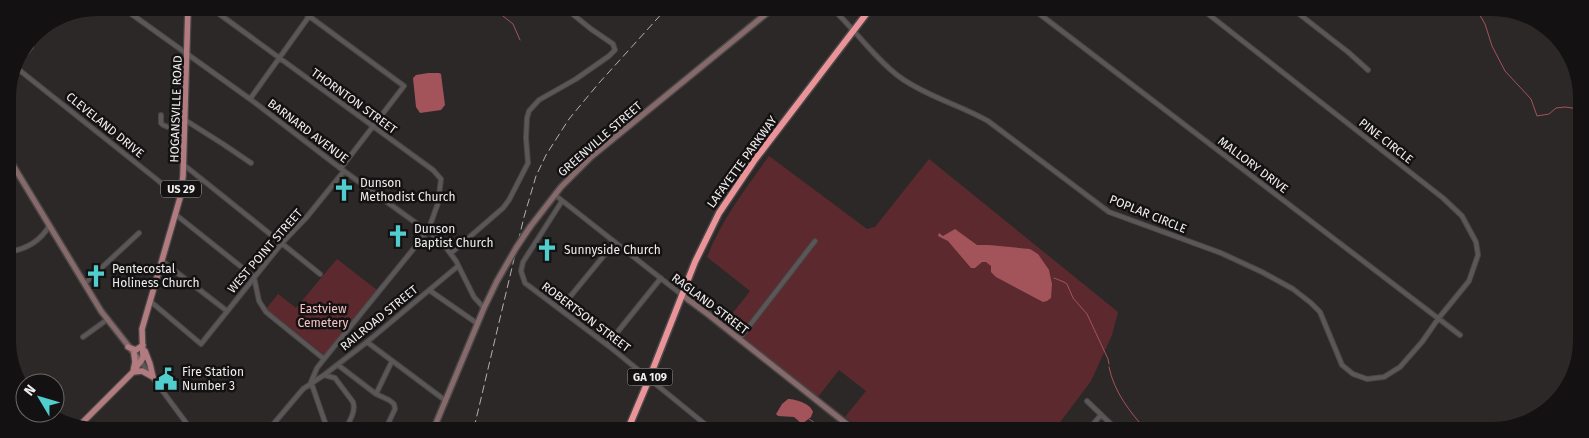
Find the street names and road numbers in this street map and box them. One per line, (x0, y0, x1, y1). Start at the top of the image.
street label: HOGANSVILLE ROAD (167, 55, 185, 163)
street label: THORNTON STREET (308, 65, 400, 137)
street label: CLEVELAND DRIVE (63, 89, 147, 161)
street label: BARNARD AVENUE (265, 96, 351, 166)
street label: GREENVILLE STREET (555, 98, 645, 179)
street label: LAFAYETTE PARKWAY (704, 113, 780, 210)
street label: PINE CIRCLE (1356, 116, 1416, 166)
street label: MALLORY DRIVE (1215, 134, 1291, 196)
road number: US 29 (161, 180, 201, 198)
street label: POPLAR CIRCLE (1107, 192, 1189, 236)
street label: WEST POINT STREET (225, 205, 306, 296)
street label: RAGLAND STREET (669, 271, 752, 338)
street label: ROBERTSON STREET (539, 279, 634, 355)
street label: RAILROAD STREET (337, 282, 421, 354)
road number: GA 109 (628, 368, 672, 386)

